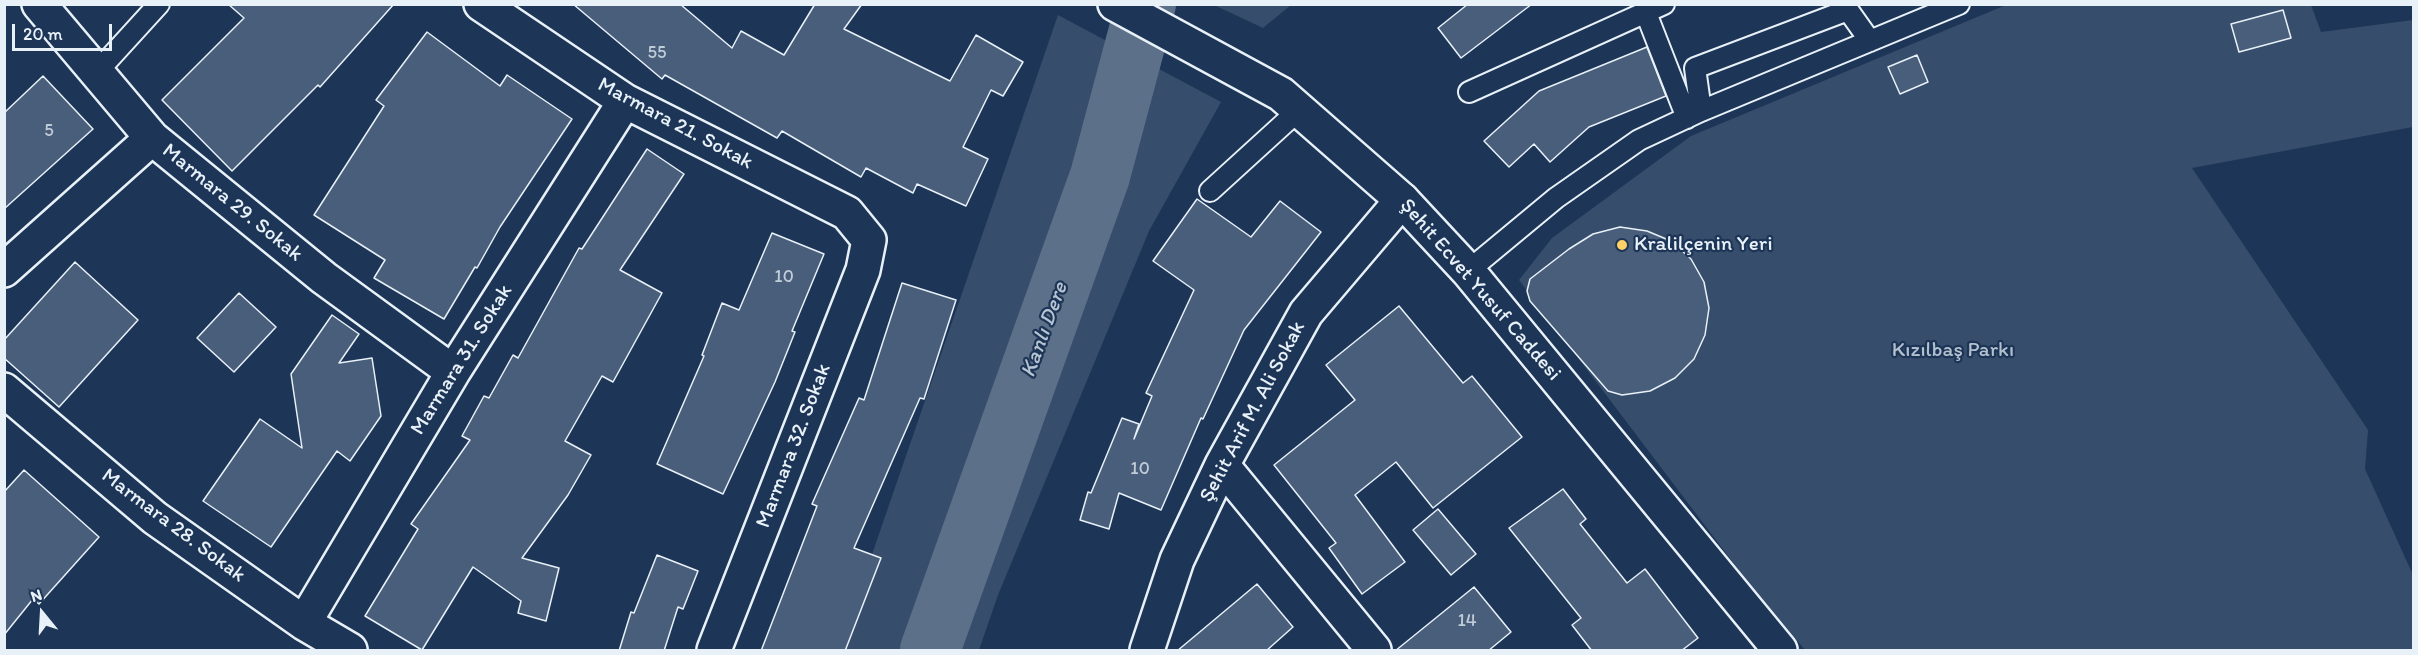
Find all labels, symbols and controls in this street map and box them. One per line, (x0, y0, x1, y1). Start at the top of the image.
scale bar (15, 12, 116, 50)
text: 20 m (23, 23, 63, 45)
house number: 55 (648, 42, 666, 64)
street label: Marmara 21. Sokak (593, 72, 757, 176)
house number: 5 (44, 120, 54, 142)
street label: Marmara 29. Sokak (157, 139, 307, 267)
street label: Şehit Ecvet Yusuf Caddesi (1394, 194, 1566, 386)
place label: Kralilçenin Yeri (1634, 232, 1773, 258)
marker: Kralilçenin Yeri (1615, 238, 1629, 252)
house number: 10 (774, 266, 794, 288)
water label: Kanlı Dere (1016, 279, 1074, 381)
street label: Marmara 31. Sokak (406, 280, 518, 440)
street label: Şehit Arif M. Ali Sokak (1195, 317, 1311, 507)
park label: Kızılbaş Parkı (1892, 338, 2014, 364)
street label: Marmara 32. Sokak (751, 360, 837, 532)
house number: 10 (1130, 458, 1150, 480)
street label: Marmara 28. Sokak (96, 464, 250, 588)
north arrow (12, 583, 72, 643)
text: N (28, 585, 44, 606)
house number: 14 (1457, 610, 1477, 632)

